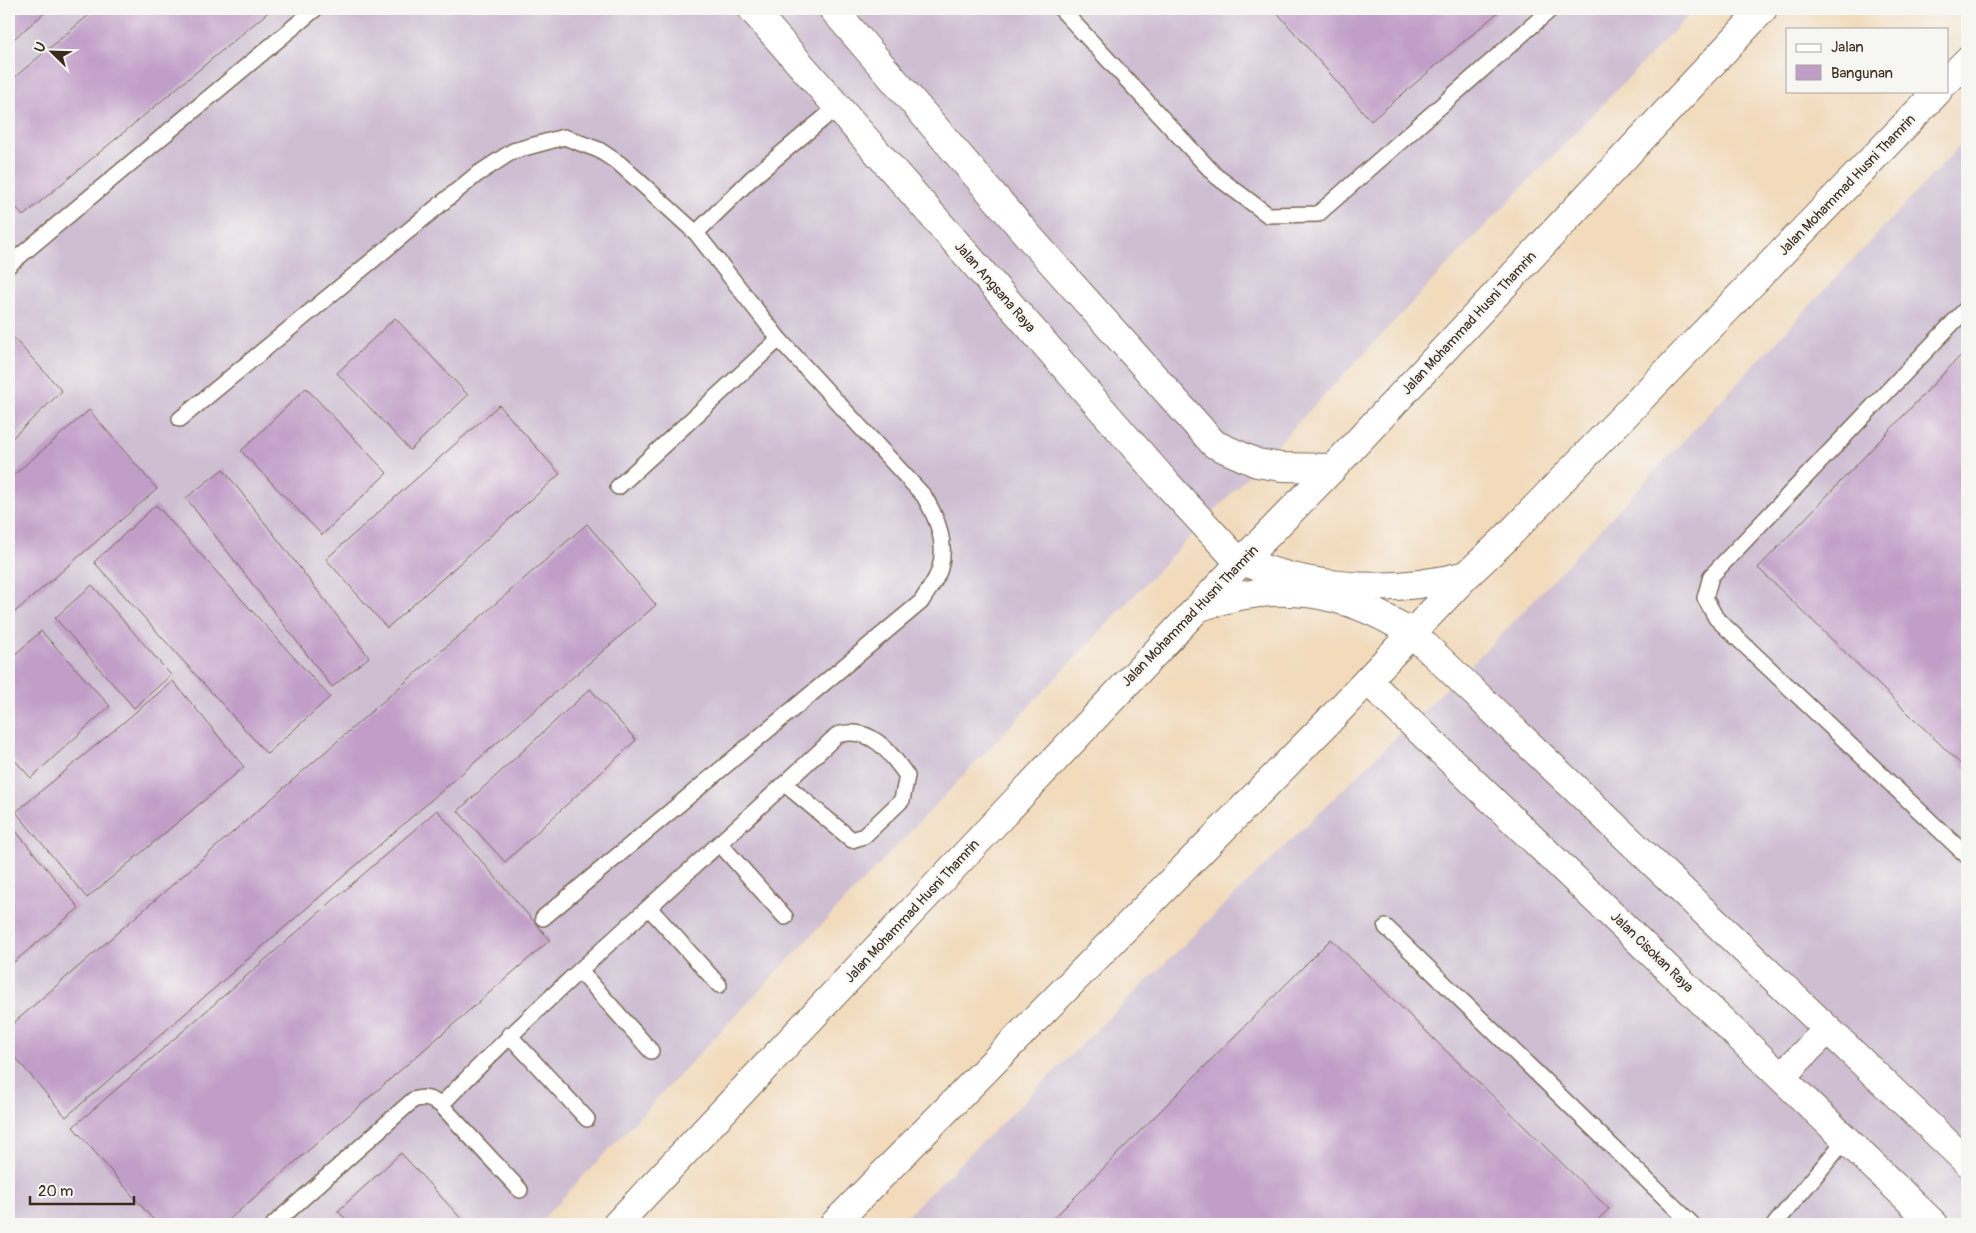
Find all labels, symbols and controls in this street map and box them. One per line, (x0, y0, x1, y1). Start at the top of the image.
north arrow (28, 28, 78, 78)
legend (1786, 28, 1948, 92)
text: Jalan (1831, 38, 1864, 57)
text: U (31, 40, 50, 55)
text: Bangunan (1831, 64, 1893, 83)
street label: Jalan Mohammad Husni Thamrin (1775, 111, 1919, 259)
street label: Jalan Angsana Raya (951, 238, 1039, 336)
street label: Jalan Mohammad Husni Thamrin (1398, 248, 1540, 398)
street label: Jalan Mohammad Husni Thamrin (1118, 542, 1262, 690)
street label: Jalan Mohammad Husni Thamrin (841, 836, 983, 986)
street label: Jalan Cisokan Raya (1607, 908, 1697, 996)
scale bar (30, 1173, 134, 1205)
text: 20 m (38, 1182, 73, 1201)

